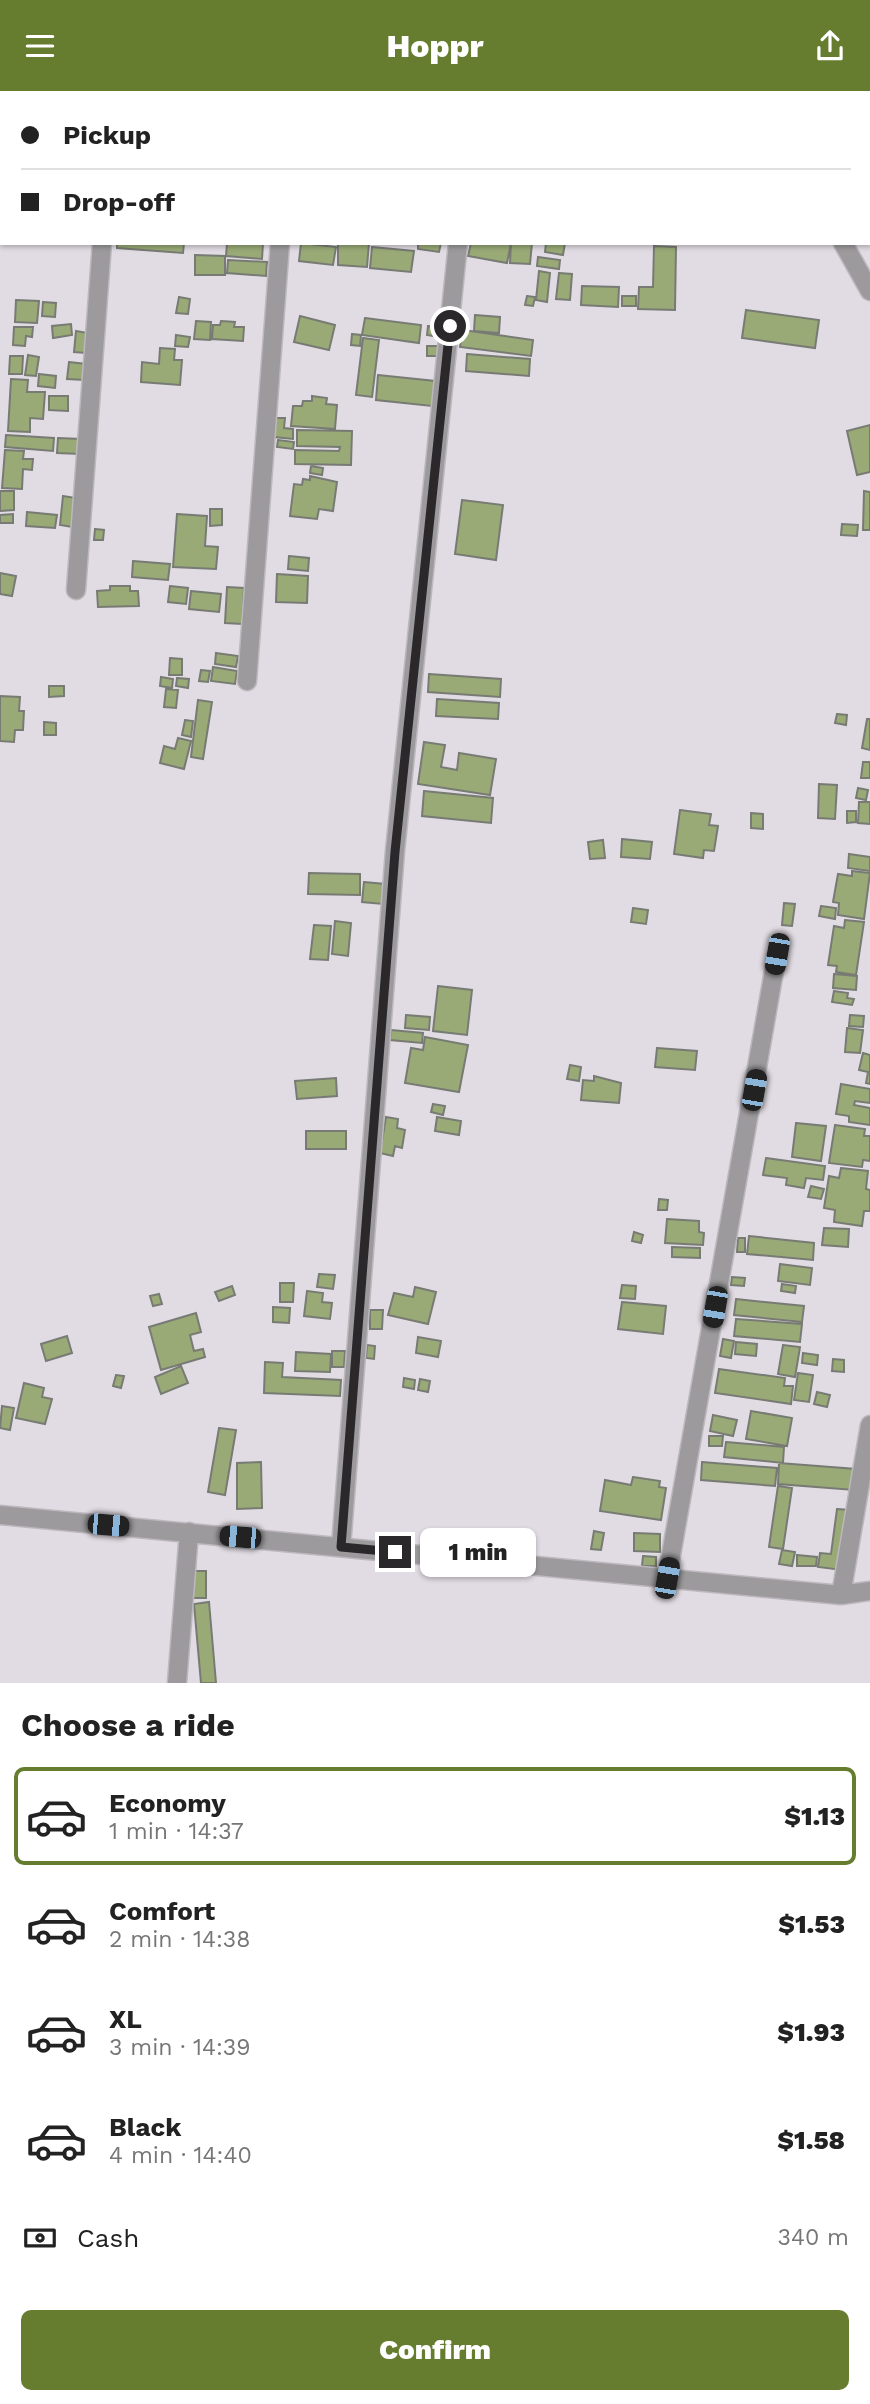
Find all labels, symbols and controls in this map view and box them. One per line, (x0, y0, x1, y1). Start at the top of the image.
icon: menu (21, 27, 59, 65)
text: Hoppr (386, 27, 484, 65)
icon: share (811, 27, 849, 65)
text: Pickup (63, 120, 151, 150)
text: Drop-off (63, 187, 175, 217)
route start (434, 310, 466, 342)
car (764, 931, 791, 977)
car (741, 1067, 768, 1113)
car (702, 1284, 729, 1330)
car (87, 1513, 130, 1537)
car (219, 1525, 262, 1549)
callout: 1 min (420, 1527, 535, 1577)
route end (379, 1536, 411, 1568)
text: 1 min (448, 1539, 508, 1566)
car (654, 1555, 681, 1601)
text: Choose a ride (21, 1706, 235, 1744)
icon: car (25, 1785, 88, 1848)
text: Economy (109, 1788, 226, 1818)
text: $1.13 (784, 1801, 845, 1831)
text: 1 min · 14:37 (109, 1818, 244, 1845)
icon: car (25, 1893, 88, 1956)
text: Comfort (109, 1896, 215, 1926)
text: $1.53 (778, 1909, 845, 1939)
text: 2 min · 14:38 (109, 1926, 250, 1953)
icon: car (25, 2001, 88, 2064)
text: XL (109, 2004, 142, 2034)
text: $1.93 (777, 2017, 845, 2047)
text: 3 min · 14:39 (109, 2034, 250, 2061)
icon: car (25, 2109, 88, 2172)
text: Black (109, 2112, 181, 2142)
text: $1.58 (777, 2125, 845, 2155)
text: 4 min · 14:40 (109, 2142, 252, 2169)
icon: cash (21, 2219, 59, 2257)
text: Cash (77, 2223, 139, 2253)
text: 340 m (777, 2224, 849, 2251)
button: Confirm (21, 2310, 849, 2390)

